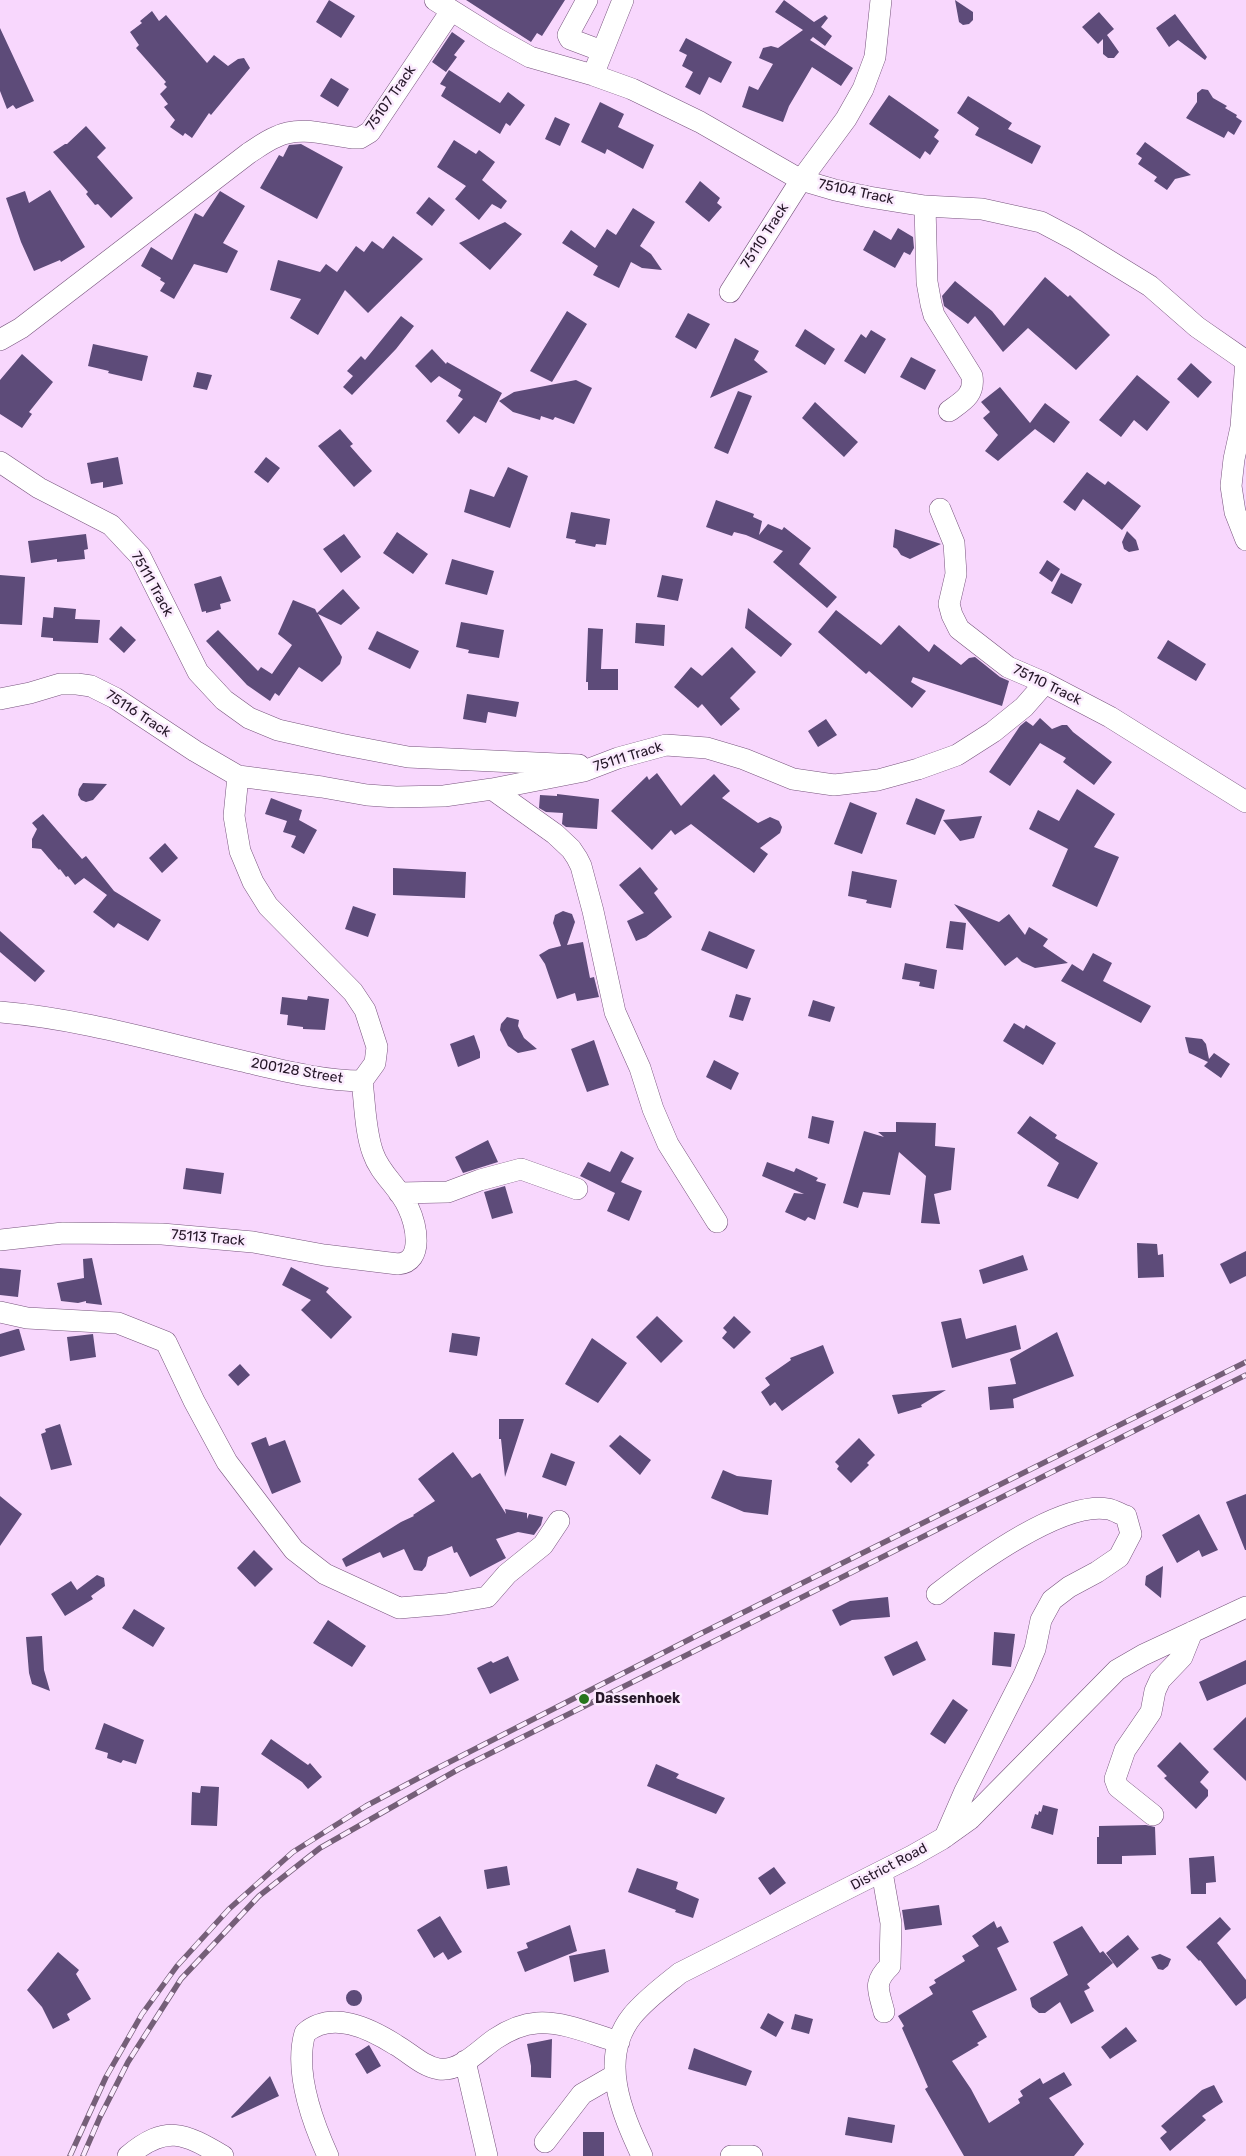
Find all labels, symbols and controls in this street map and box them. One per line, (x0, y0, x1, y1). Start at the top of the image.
street label: 75107 Track (362, 62, 420, 134)
street label: 75104 Track (817, 176, 895, 208)
street label: 75110 Track (738, 200, 792, 272)
street label: 75111 Track (127, 549, 177, 619)
street label: 75110 Track (1010, 661, 1084, 709)
street label: 75116 Track (102, 687, 174, 741)
street label: 75111 Track (591, 739, 665, 775)
street label: 200128 Street (250, 1055, 344, 1087)
street label: 75113 Track (170, 1226, 246, 1250)
place label: Dassenhoek (595, 1691, 680, 1707)
marker: Dassenhoek (577, 1692, 591, 1706)
street label: District Road (848, 1840, 930, 1894)

